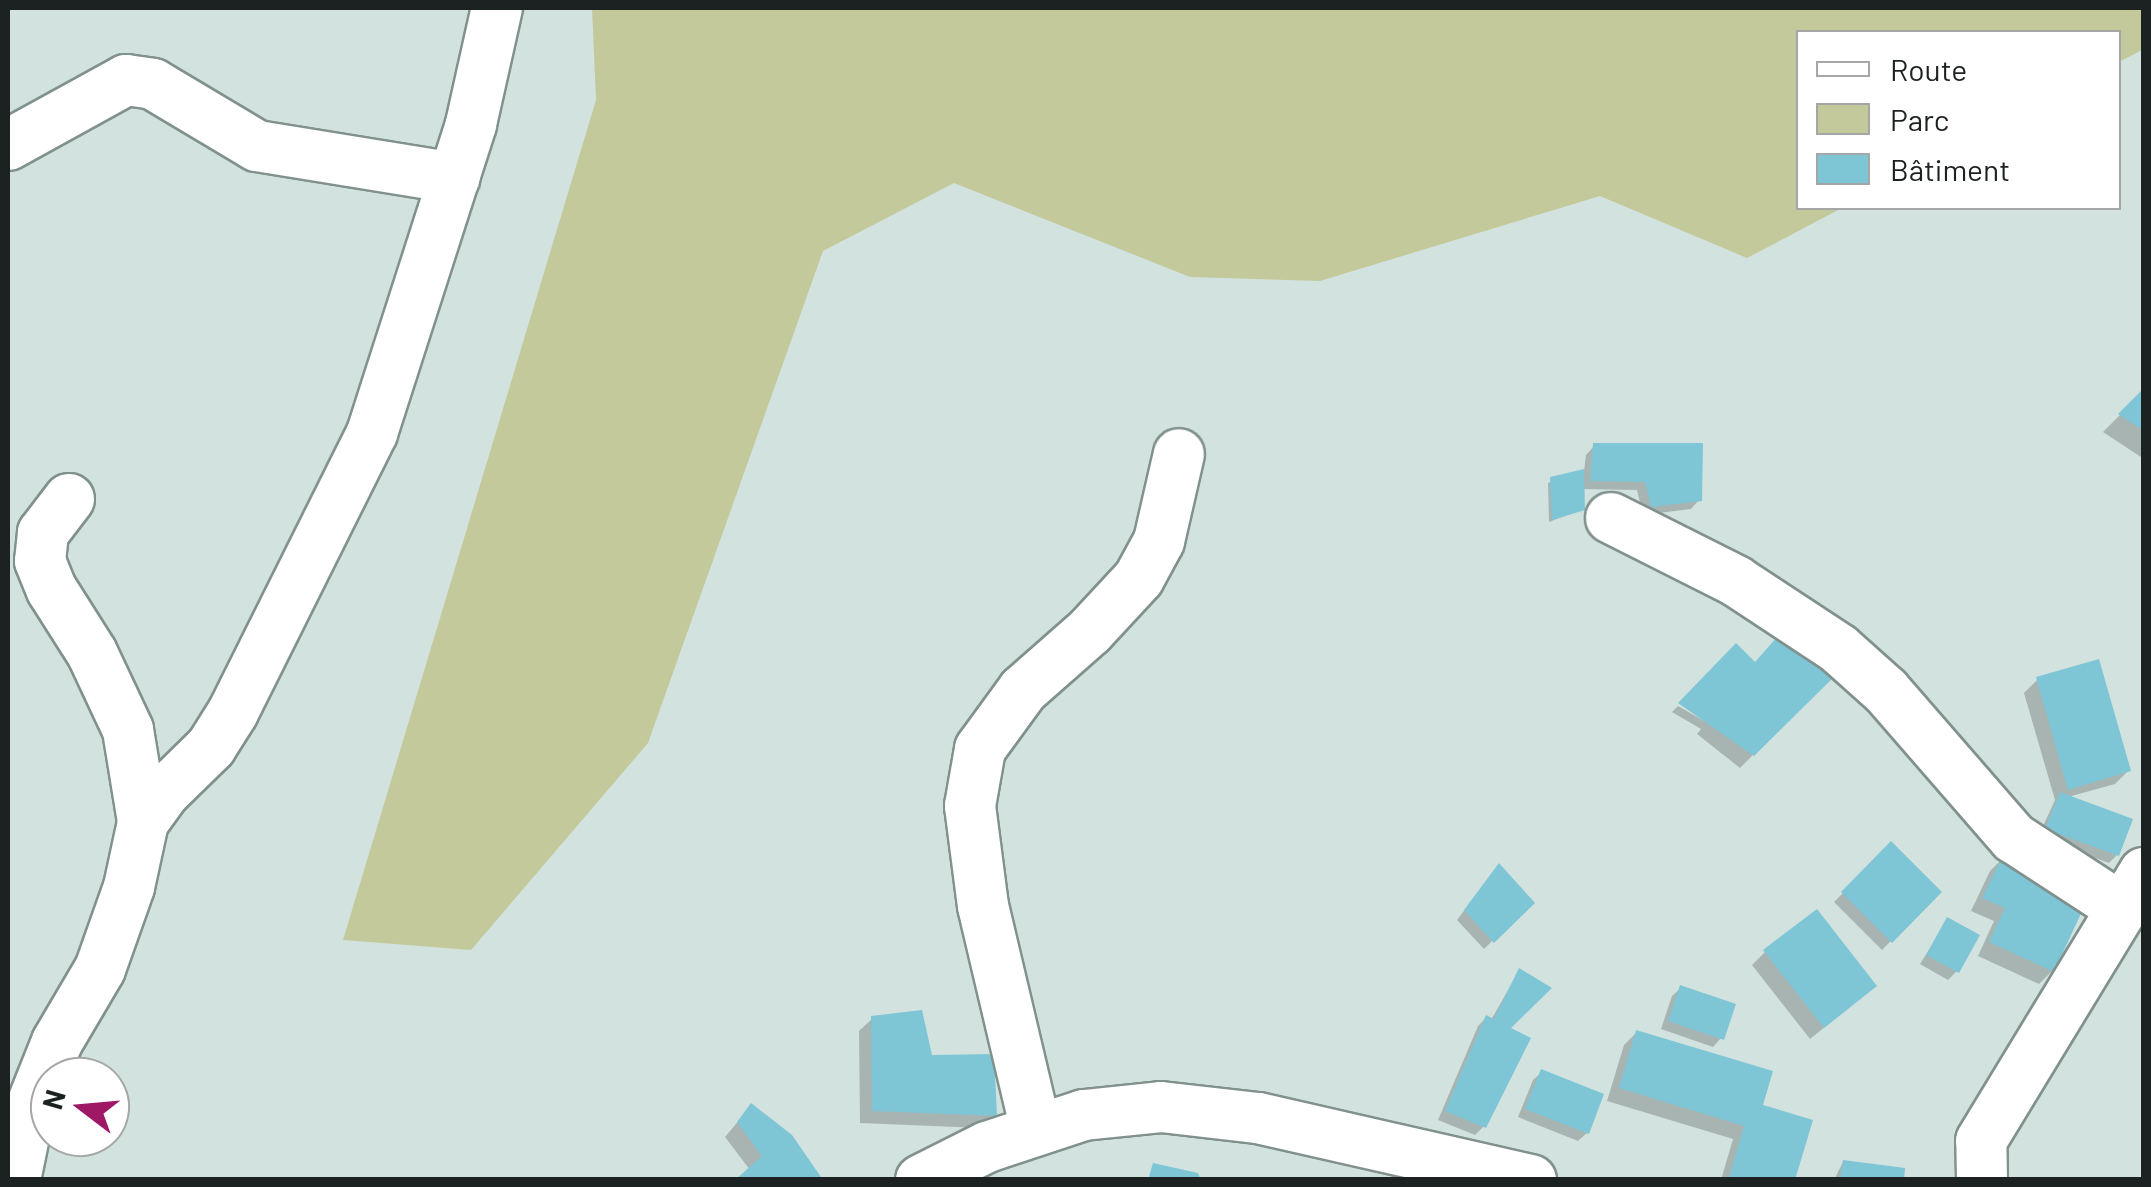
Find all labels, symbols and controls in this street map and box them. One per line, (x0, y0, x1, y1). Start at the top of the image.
legend (1796, 30, 2121, 210)
text: Route (1890, 51, 1967, 87)
text: Parc (1890, 101, 1949, 137)
text: Bâtiment (1890, 151, 2010, 187)
north arrow (30, 1057, 130, 1157)
text: N (34, 1086, 72, 1113)

